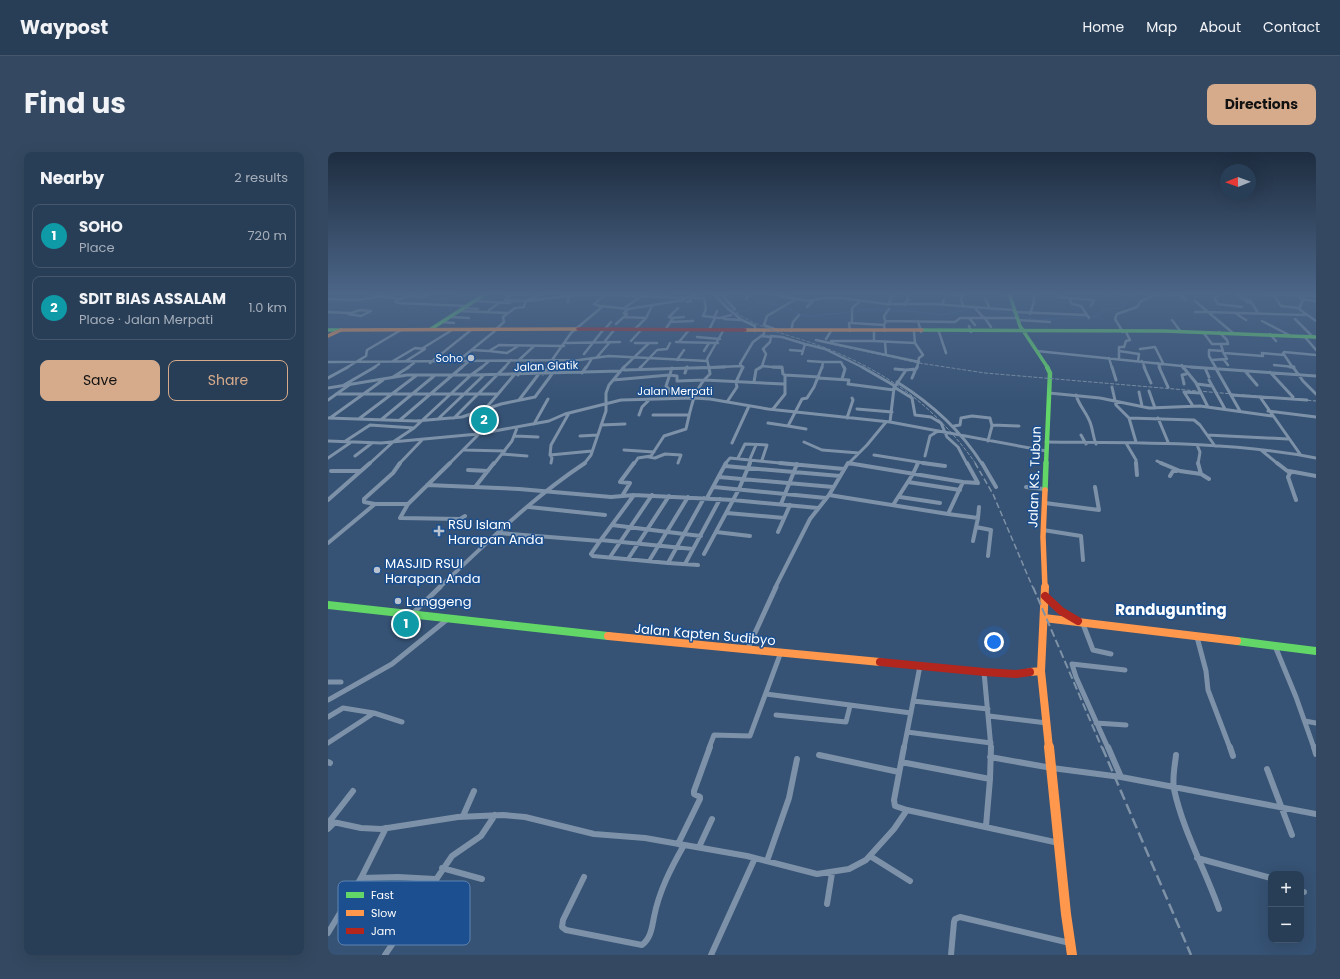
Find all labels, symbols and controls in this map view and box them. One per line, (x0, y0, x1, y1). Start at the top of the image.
text: Waypost (20, 14, 108, 41)
text: Home (1082, 17, 1124, 37)
text: Map (1146, 17, 1177, 37)
text: About (1199, 17, 1241, 37)
text: Contact (1263, 17, 1320, 37)
text: Find us (24, 84, 126, 123)
button: Directions (1207, 84, 1316, 125)
north arrow (1220, 164, 1256, 200)
text: Nearby (40, 166, 104, 190)
text: 2 results (234, 168, 288, 187)
text: SOHO (79, 216, 123, 237)
text: 1 (52, 226, 56, 245)
text: 720 m (247, 226, 287, 245)
text: Place (79, 238, 114, 257)
text: SDIT BIAS ASSALAM (79, 288, 226, 309)
text: 2 (50, 298, 58, 317)
text: 1.0 km (248, 298, 287, 317)
text: Place · Jalan Merpati (79, 310, 213, 329)
place label: Soho (435, 350, 463, 366)
marker: Soho (466, 353, 476, 363)
street label: Jalan Glatik (514, 357, 579, 375)
button: Save (40, 360, 160, 401)
button: Share (168, 360, 288, 401)
street label: Jalan Merpati (637, 383, 713, 399)
pin: 2 (471, 405, 497, 435)
street label: Jalan KS. Tubun (1023, 426, 1046, 528)
place label: RSU Islam Harapan Anda (448, 515, 543, 549)
marker: RSU Islam Harapan Anda (433, 525, 445, 537)
place label: MASJID RSUI Harapan Anda (385, 554, 480, 588)
marker: MASJID RSUI Harapan Anda (372, 565, 382, 575)
place label: Langgeng (406, 592, 471, 611)
marker: Langgeng (393, 596, 403, 606)
district label: Randugunting (1115, 599, 1227, 620)
pin: 1 (393, 609, 419, 639)
street label: Jalan Kapten Sudibyo (634, 619, 776, 650)
your location (984, 632, 1004, 652)
map controls (1268, 871, 1304, 943)
button: + (1268, 871, 1304, 907)
legend (338, 881, 470, 945)
text: Fast (371, 887, 394, 903)
text: Slow (371, 905, 396, 921)
button: − (1268, 907, 1304, 943)
text: Jam (371, 923, 396, 939)

